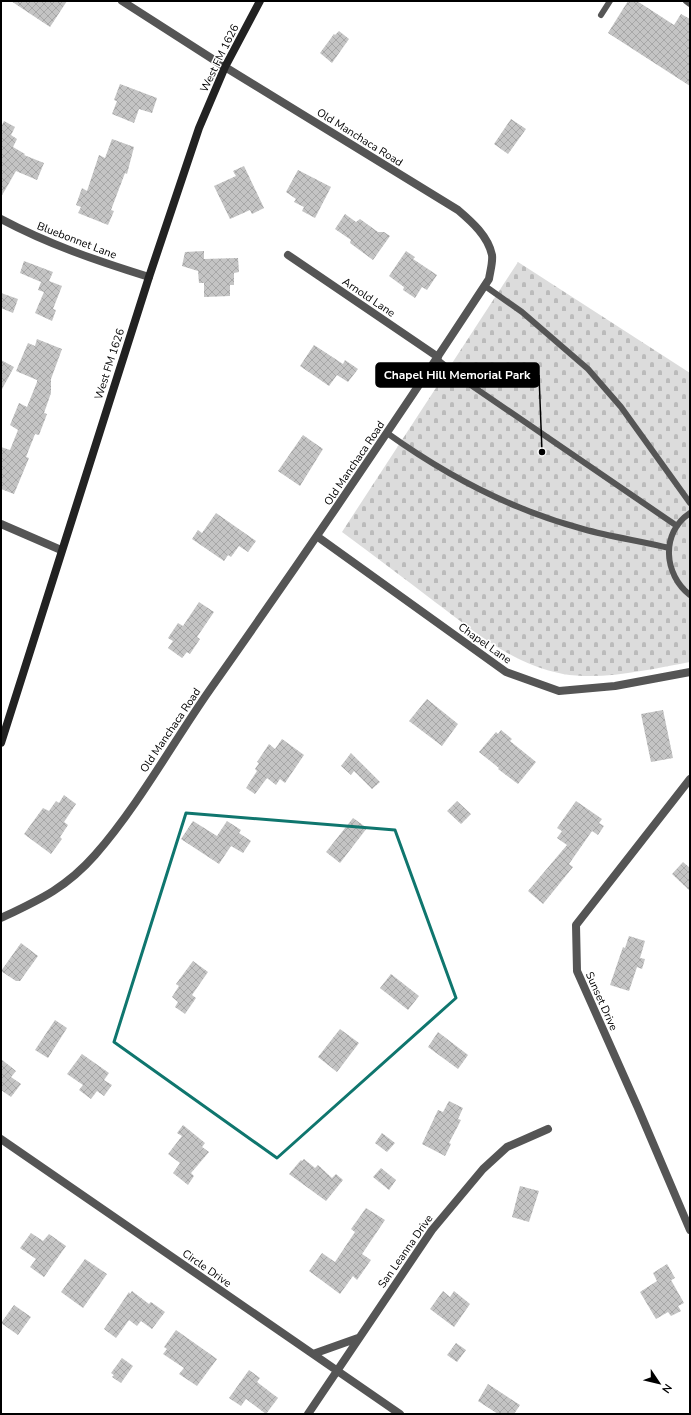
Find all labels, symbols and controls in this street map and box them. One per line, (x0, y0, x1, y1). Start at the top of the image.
street label: West FM 1626 (197, 21, 243, 95)
street label: Old Manchaca Road (314, 105, 406, 170)
street label: Bluebonnet Lane (35, 218, 119, 263)
street label: Arnold Lane (339, 274, 398, 321)
street label: West FM 1626 (91, 326, 128, 402)
callout: Chapel Hill Memorial Park (376, 363, 539, 387)
text: Chapel Hill Memorial Park (384, 367, 531, 383)
street label: Old Manchaca Road (321, 418, 388, 508)
street label: Chapel Lane (455, 620, 514, 667)
street label: Old Manchaca Road (137, 685, 204, 775)
street label: Sunset Drive (582, 969, 621, 1033)
street label: San Leanna Drive (374, 1211, 436, 1291)
street label: Circle Drive (179, 1246, 234, 1291)
north arrow (639, 1363, 679, 1403)
text: N (658, 1381, 675, 1396)

